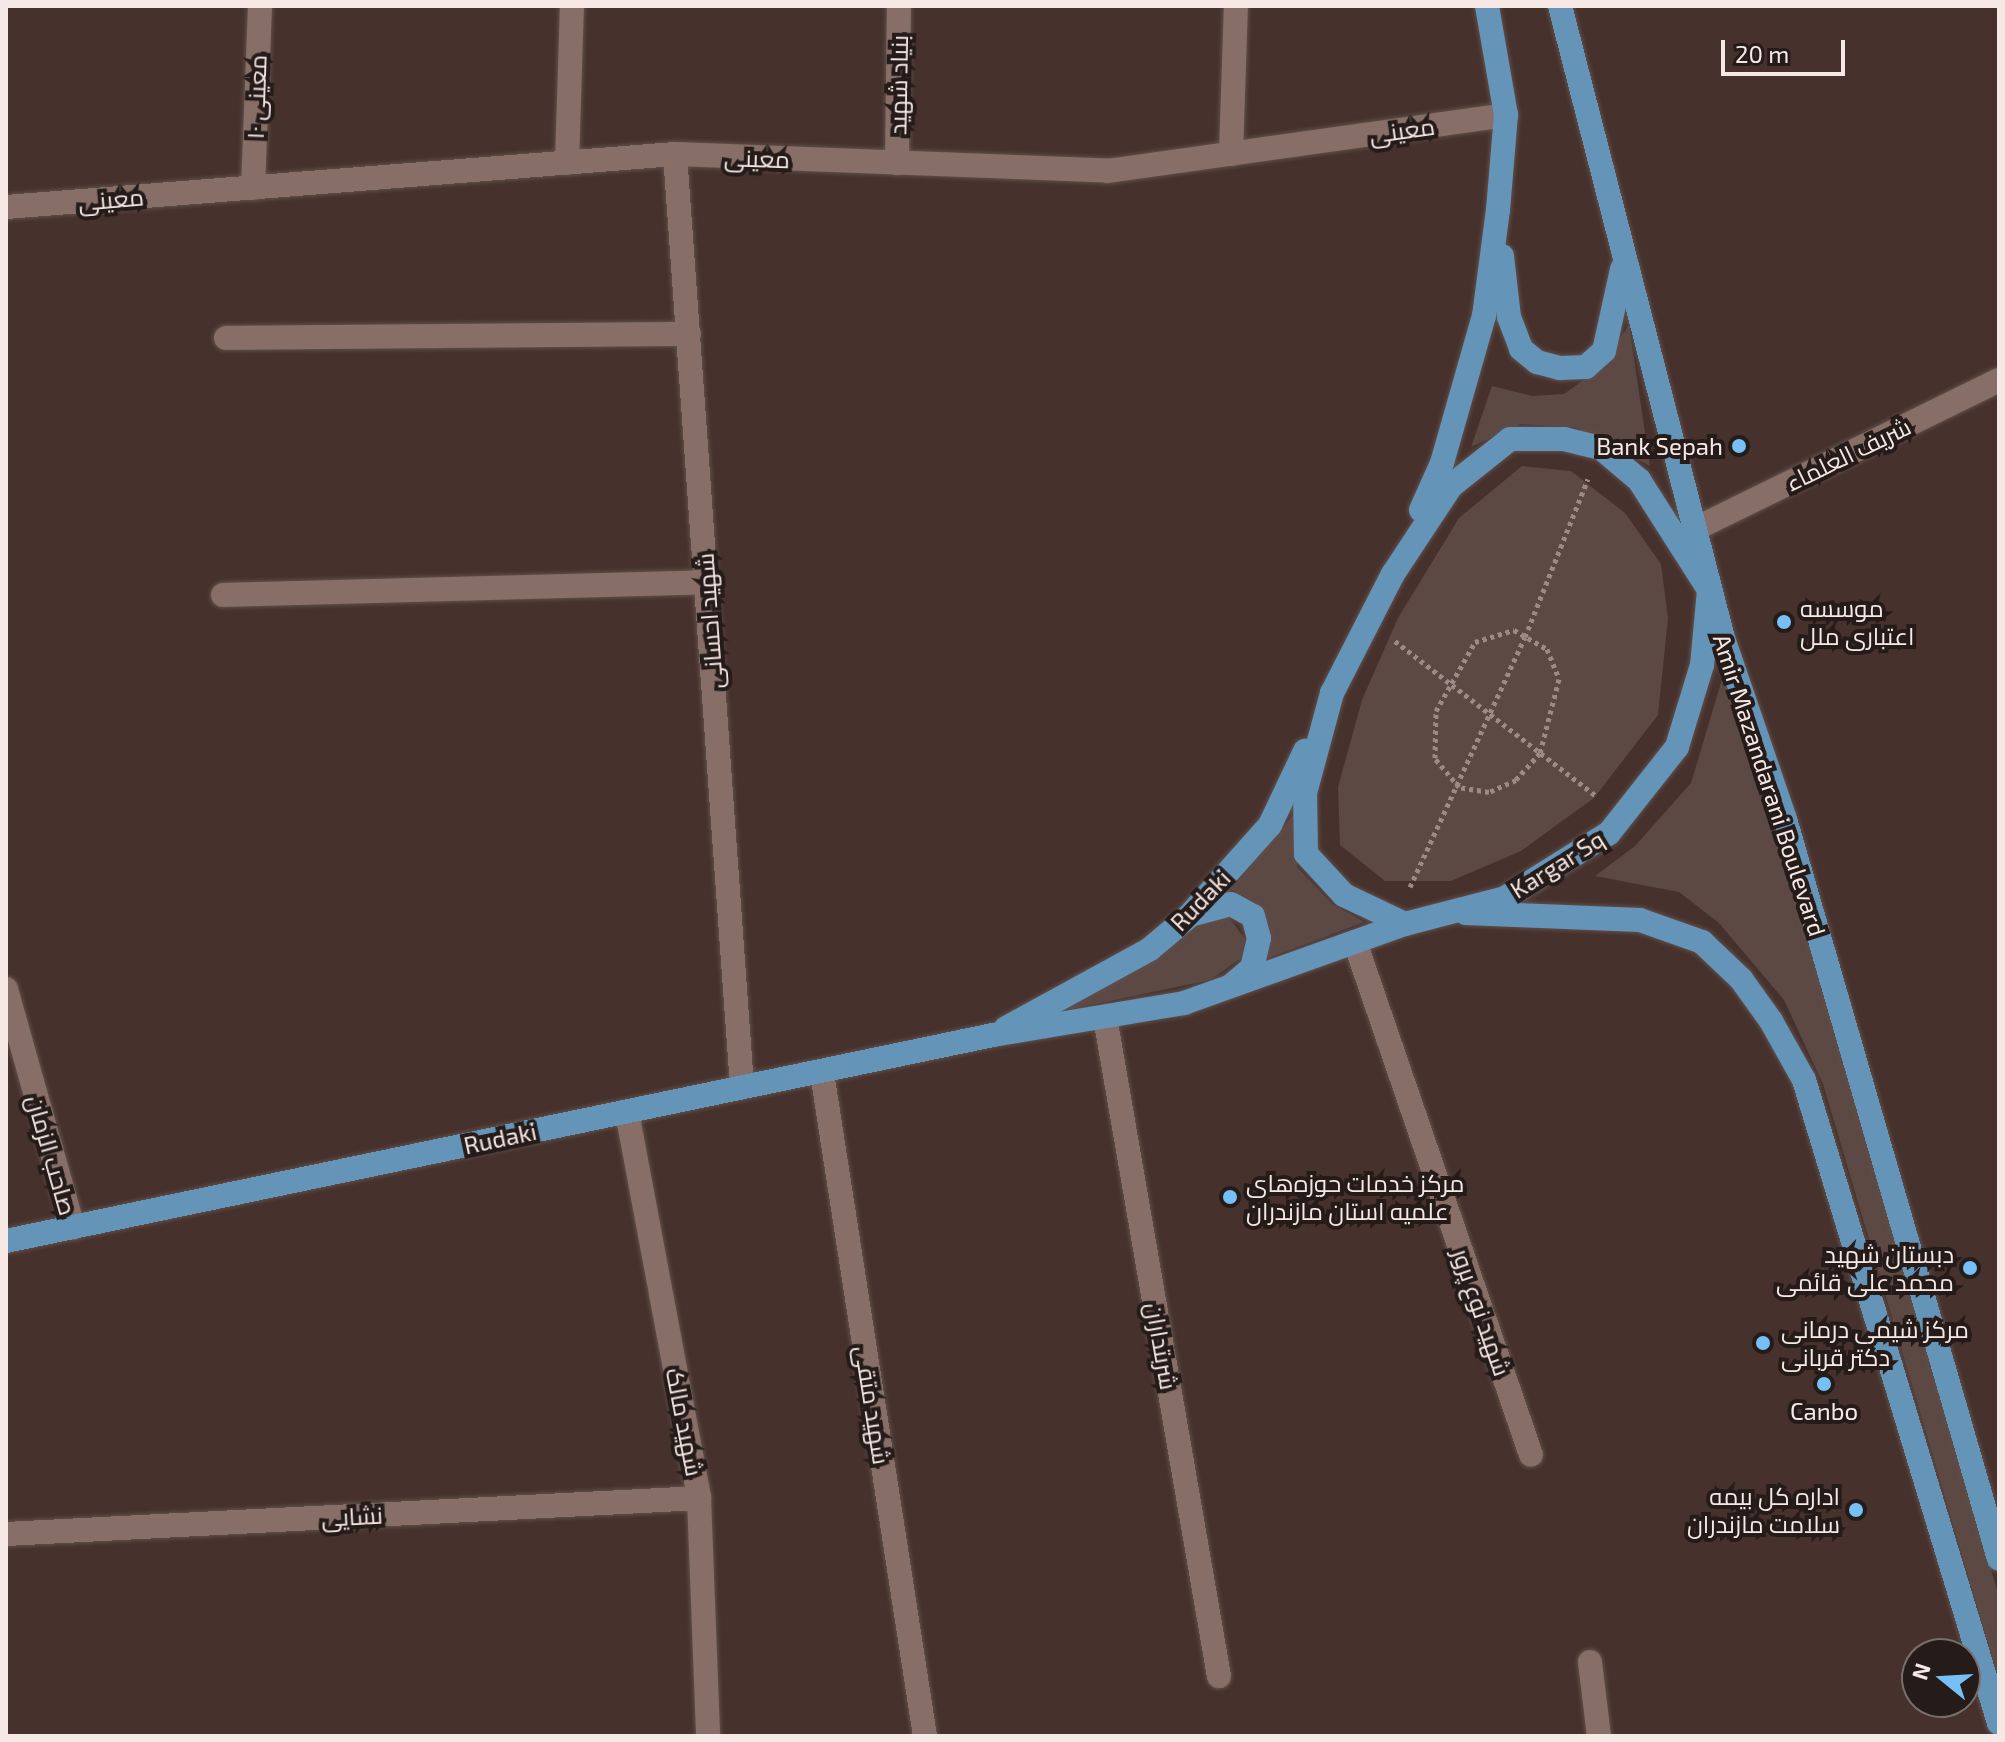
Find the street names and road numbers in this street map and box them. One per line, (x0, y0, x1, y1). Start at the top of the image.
street label: بنیاد شهید (883, 35, 913, 135)
street label: معینی ۱۰ (240, 54, 272, 140)
street label: معینی (1367, 111, 1437, 149)
street label: معینی (724, 142, 790, 174)
street label: معینی (77, 182, 145, 216)
street label: شریف العلماء (1781, 411, 1915, 497)
street label: شهید احسانی (690, 552, 728, 690)
street label: Amir Mazandarani Boulevard (1707, 630, 1833, 940)
street label: Kargar Sq (1505, 824, 1609, 904)
street label: Rudaki (1164, 864, 1236, 936)
street label: صاحب الزمان (21, 1092, 83, 1218)
street label: Rudaki (461, 1116, 539, 1160)
street label: شهید نوع پرور (1447, 1245, 1517, 1379)
street label: شربتداران (1140, 1300, 1184, 1392)
street label: شهید متقی (849, 1344, 897, 1466)
street label: شهید مالک (660, 1365, 710, 1479)
street label: نشایی (320, 1500, 384, 1532)

